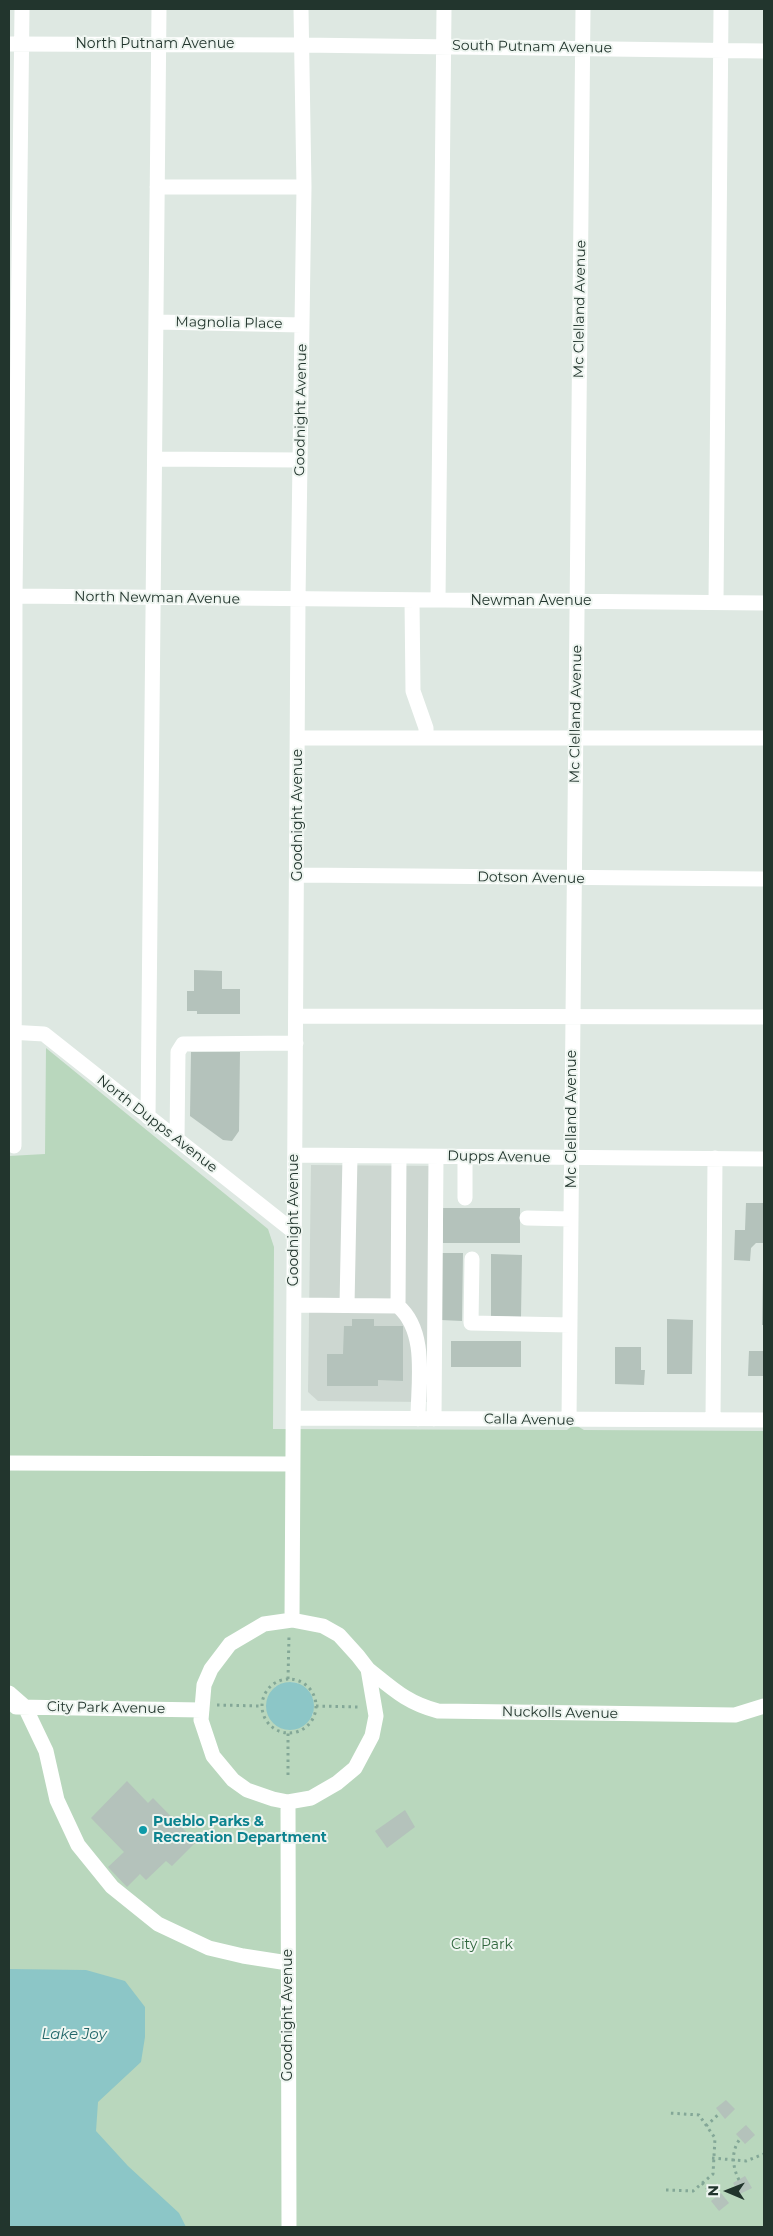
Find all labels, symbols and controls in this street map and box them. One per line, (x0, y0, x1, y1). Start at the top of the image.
street label: North Putnam Avenue (75, 36, 235, 52)
street label: South Putnam Avenue (452, 37, 612, 57)
street label: Mc Clelland Avenue (570, 240, 590, 378)
street label: Magnolia Place (175, 314, 283, 332)
street label: Goodnight Avenue (291, 344, 311, 476)
street label: North Newman Avenue (74, 588, 240, 608)
street label: Newman Avenue (470, 593, 592, 609)
street label: Mc Clelland Avenue (566, 645, 586, 783)
street label: Goodnight Avenue (290, 749, 306, 881)
street label: Dotson Avenue (477, 869, 585, 887)
street label: Mc Clelland Avenue (564, 1050, 580, 1188)
street label: North Dupps Avenue (93, 1072, 221, 1176)
street label: Dupps Avenue (447, 1148, 551, 1166)
street label: Goodnight Avenue (286, 1154, 302, 1286)
street label: Calla Avenue (484, 1411, 574, 1429)
street label: City Park Avenue (47, 1699, 165, 1717)
street label: Nuckolls Avenue (502, 1704, 618, 1722)
place label: Pueblo Parks & Recreation Department (153, 1814, 327, 1846)
marker: Pueblo Parks & Recreation Department (137, 1824, 149, 1836)
park label: City Park (451, 1937, 513, 1953)
street label: Goodnight Avenue (280, 1949, 296, 2081)
water label: Lake Joy (41, 2026, 107, 2044)
north arrow (703, 2166, 753, 2216)
text: N (704, 2185, 722, 2197)

